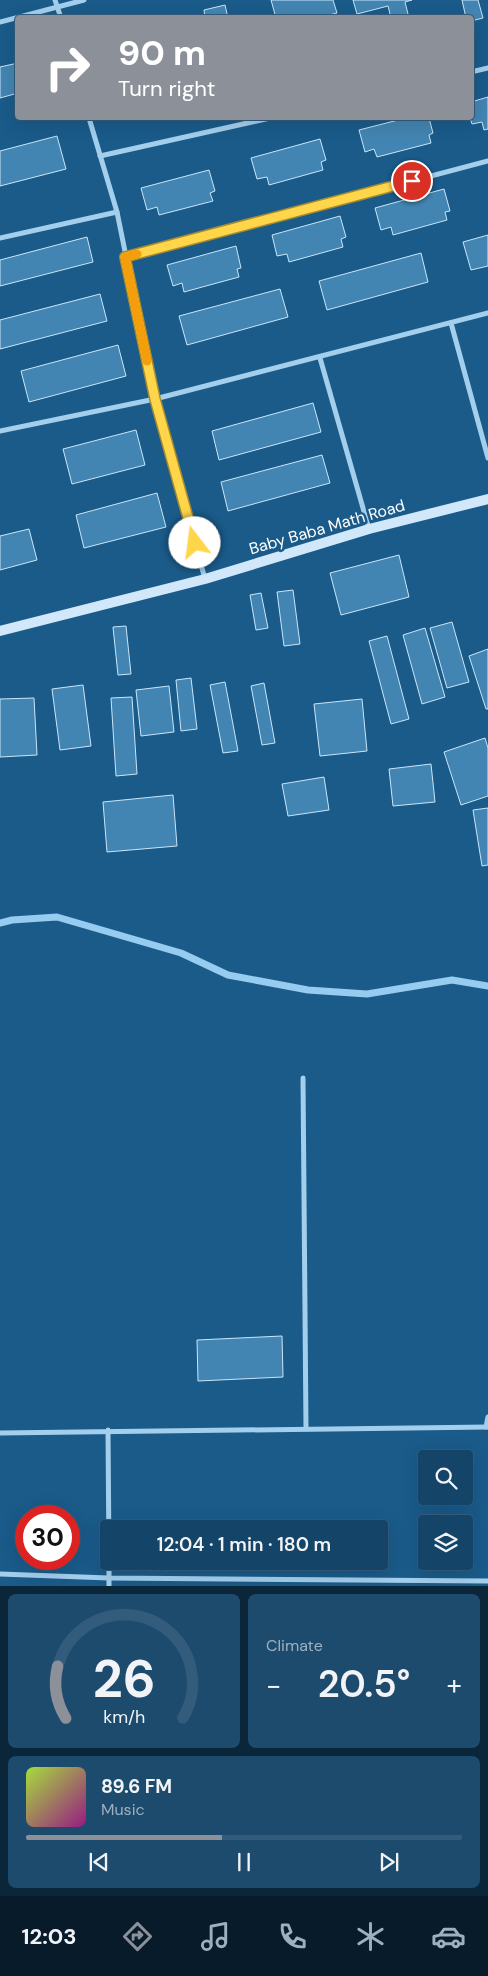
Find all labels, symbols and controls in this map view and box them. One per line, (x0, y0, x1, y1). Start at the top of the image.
text: 90 m (118, 30, 206, 76)
icon: right (35, 35, 100, 100)
text: Turn right (118, 74, 215, 103)
pin (391, 160, 433, 202)
icon: arrive (398, 167, 426, 195)
street label: Baby Baba Math Road (247, 495, 407, 559)
position arrow (168, 516, 220, 568)
map controls (418, 1450, 473, 1570)
button: search (418, 1450, 473, 1505)
speed limit sign: 30 (15, 1505, 80, 1570)
button: layers (418, 1515, 473, 1570)
text: 12:04 · 1 min · 180 m (157, 1532, 331, 1557)
text: Climate (266, 1635, 323, 1656)
text: 26 (93, 1645, 155, 1713)
text: 20.5° (318, 1659, 410, 1709)
text: − (266, 1667, 281, 1704)
text: + (447, 1667, 462, 1704)
text: km/h (103, 1705, 145, 1729)
text: 89.6 FM (101, 1774, 172, 1799)
text: Music (101, 1799, 145, 1820)
icon: previous (85, 1848, 113, 1876)
icon: pause (230, 1848, 258, 1876)
icon: next (375, 1848, 403, 1876)
icon: directions (120, 1919, 155, 1954)
icon: music (198, 1919, 233, 1954)
icon: phone (275, 1919, 310, 1954)
icon: climate (353, 1919, 388, 1954)
icon: car (431, 1919, 466, 1954)
text: 12:03 (21, 1922, 77, 1951)

